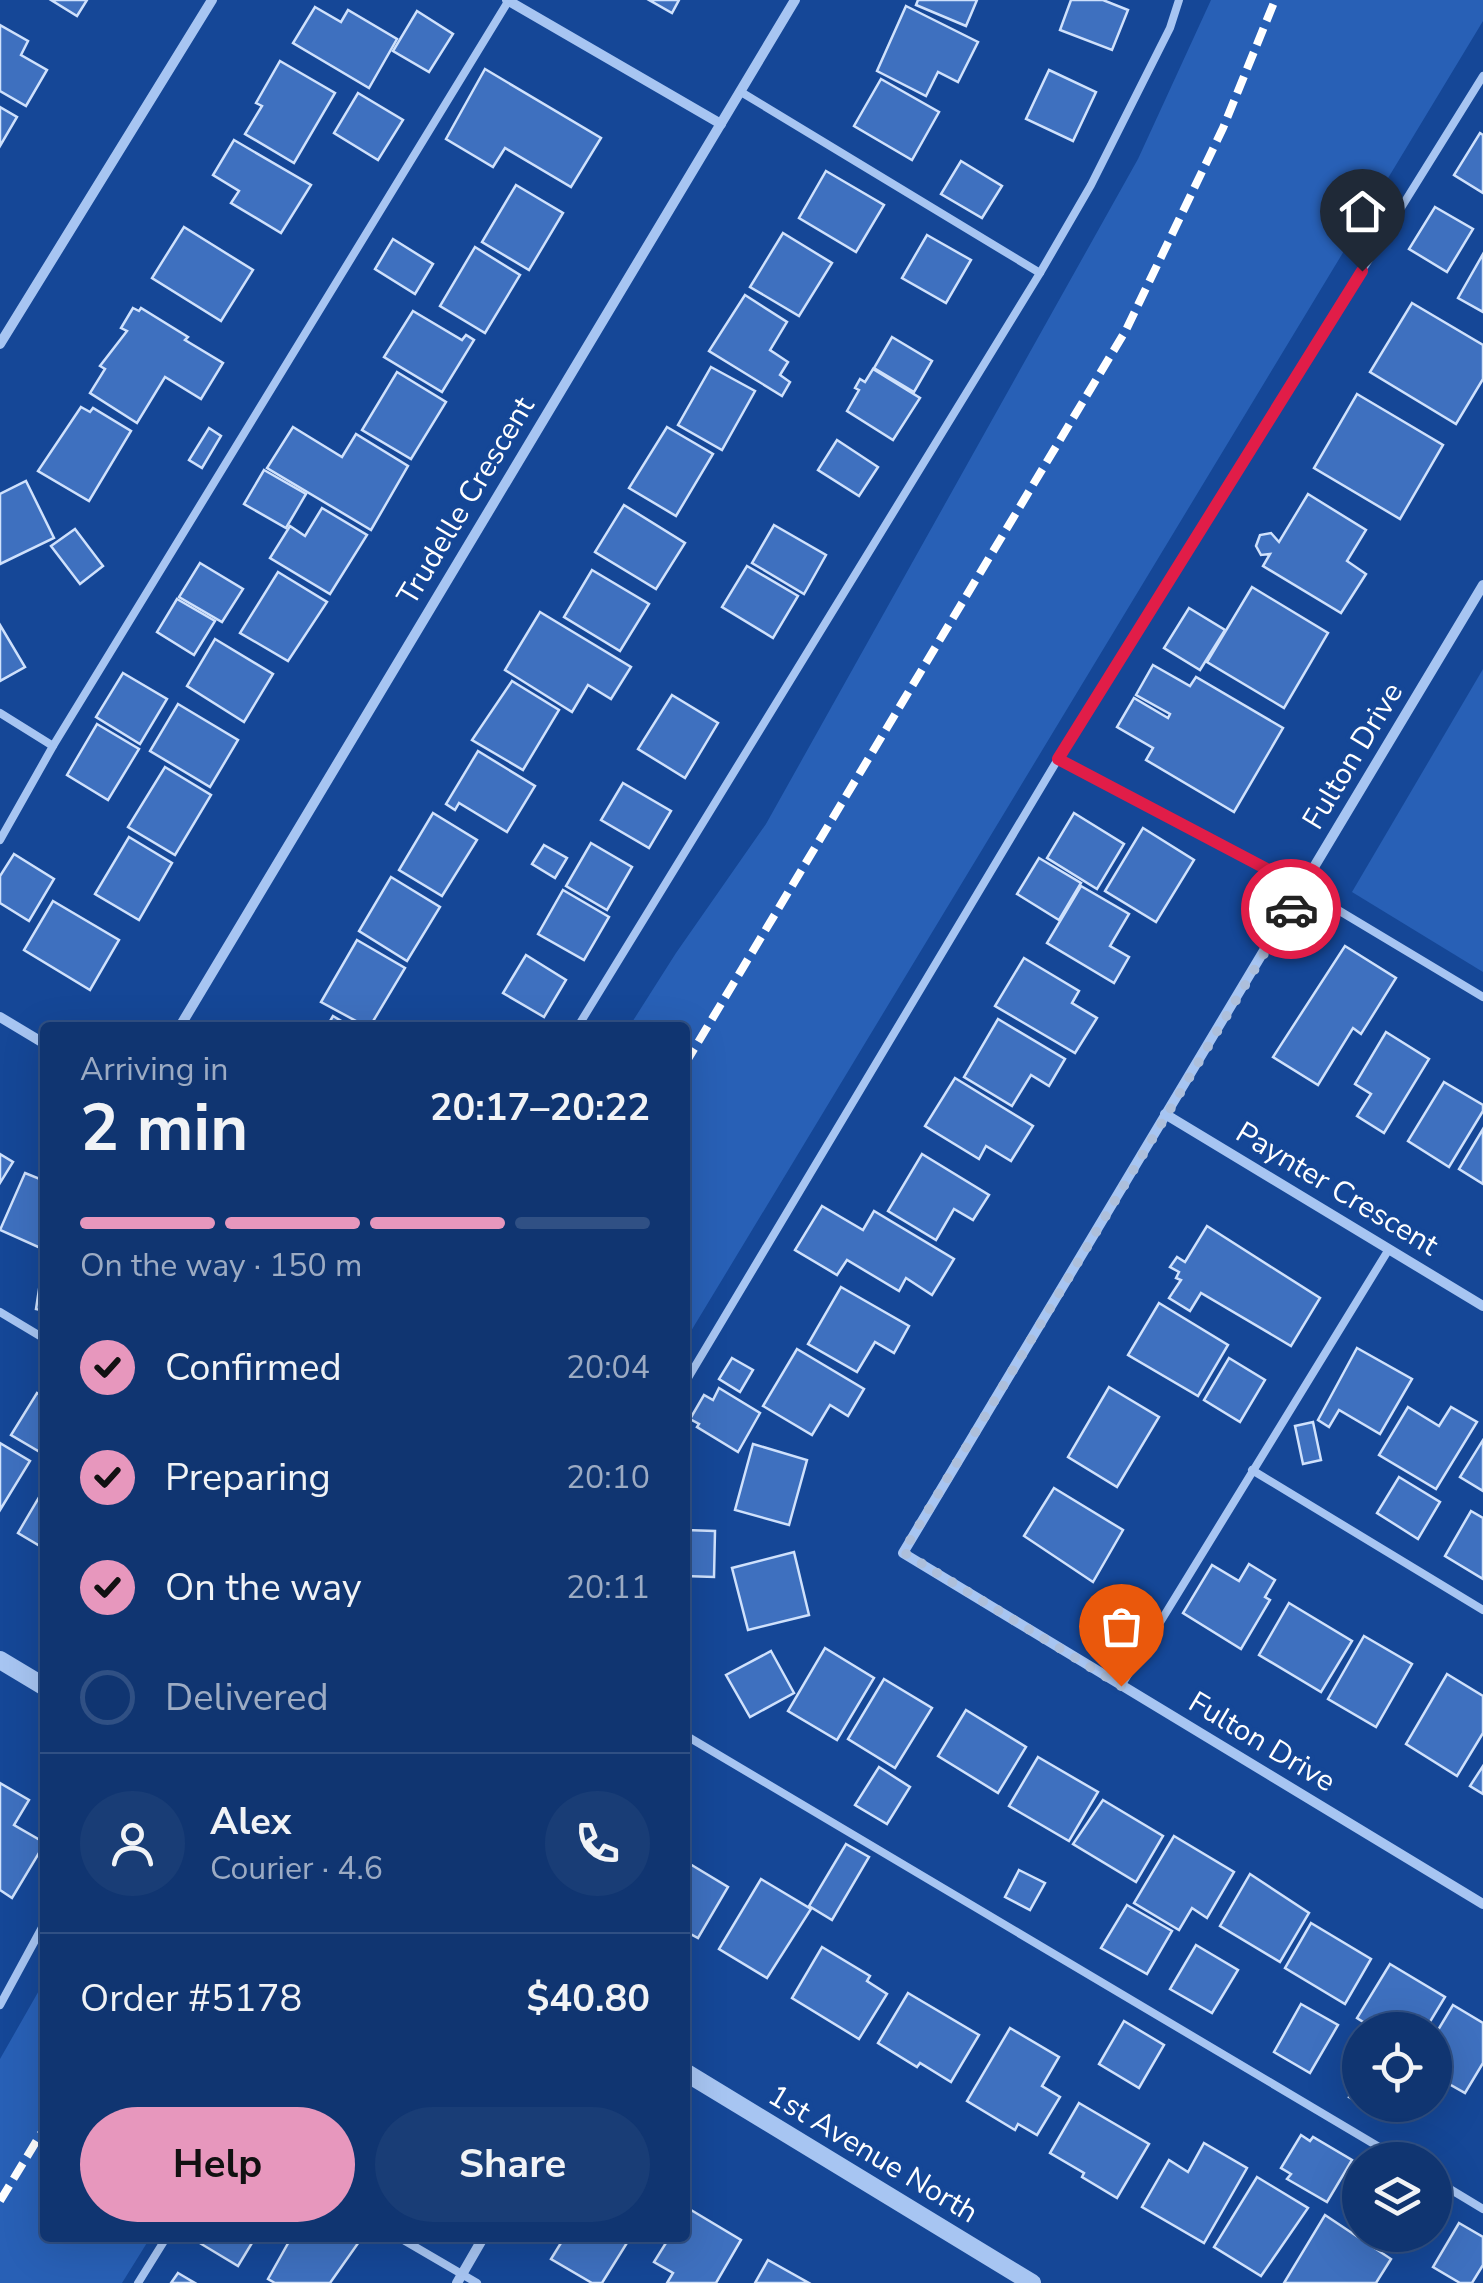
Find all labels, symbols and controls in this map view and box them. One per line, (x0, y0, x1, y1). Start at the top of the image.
pin (1320, 169, 1405, 272)
icon: home (1335, 184, 1390, 239)
street label: Trudelle Crescent (388, 389, 545, 613)
street label: Fulton Drive (1293, 675, 1413, 837)
courier (1241, 859, 1341, 959)
icon: car (1264, 882, 1319, 937)
text: Arriving in (80, 1048, 228, 1091)
text: 20:17–20:22 (430, 1082, 650, 1133)
text: 2 min (80, 1084, 248, 1173)
street label: Paynter Crescent (1228, 1112, 1446, 1266)
text: On the way · 150 m (80, 1244, 362, 1287)
icon: check (80, 1340, 135, 1395)
text: Confirmed (165, 1342, 342, 1393)
text: 20:04 (566, 1346, 650, 1389)
icon: check (80, 1450, 135, 1505)
text: Preparing (165, 1452, 331, 1503)
text: 20:10 (566, 1456, 650, 1499)
icon: check (80, 1560, 135, 1615)
text: On the way (165, 1562, 361, 1613)
text: 20:11 (566, 1566, 650, 1609)
pin (1079, 1584, 1164, 1687)
icon: bag (1094, 1599, 1149, 1654)
text: Delivered (165, 1672, 329, 1723)
street label: Fulton Drive (1181, 1682, 1343, 1802)
button: person (80, 1791, 185, 1896)
button: phone (545, 1791, 650, 1896)
text: Alex (210, 1796, 291, 1847)
text: Courier · 4.6 (210, 1847, 383, 1890)
text: Order #5178 (80, 1973, 302, 2024)
text: $40.80 (527, 1973, 650, 2024)
map controls (1342, 2012, 1452, 2252)
button: locate (1342, 2012, 1452, 2122)
street label: 1st Avenue North (760, 2075, 986, 2233)
button: Help (80, 2107, 355, 2222)
button: Share (375, 2107, 650, 2222)
button: layers (1342, 2142, 1452, 2252)

